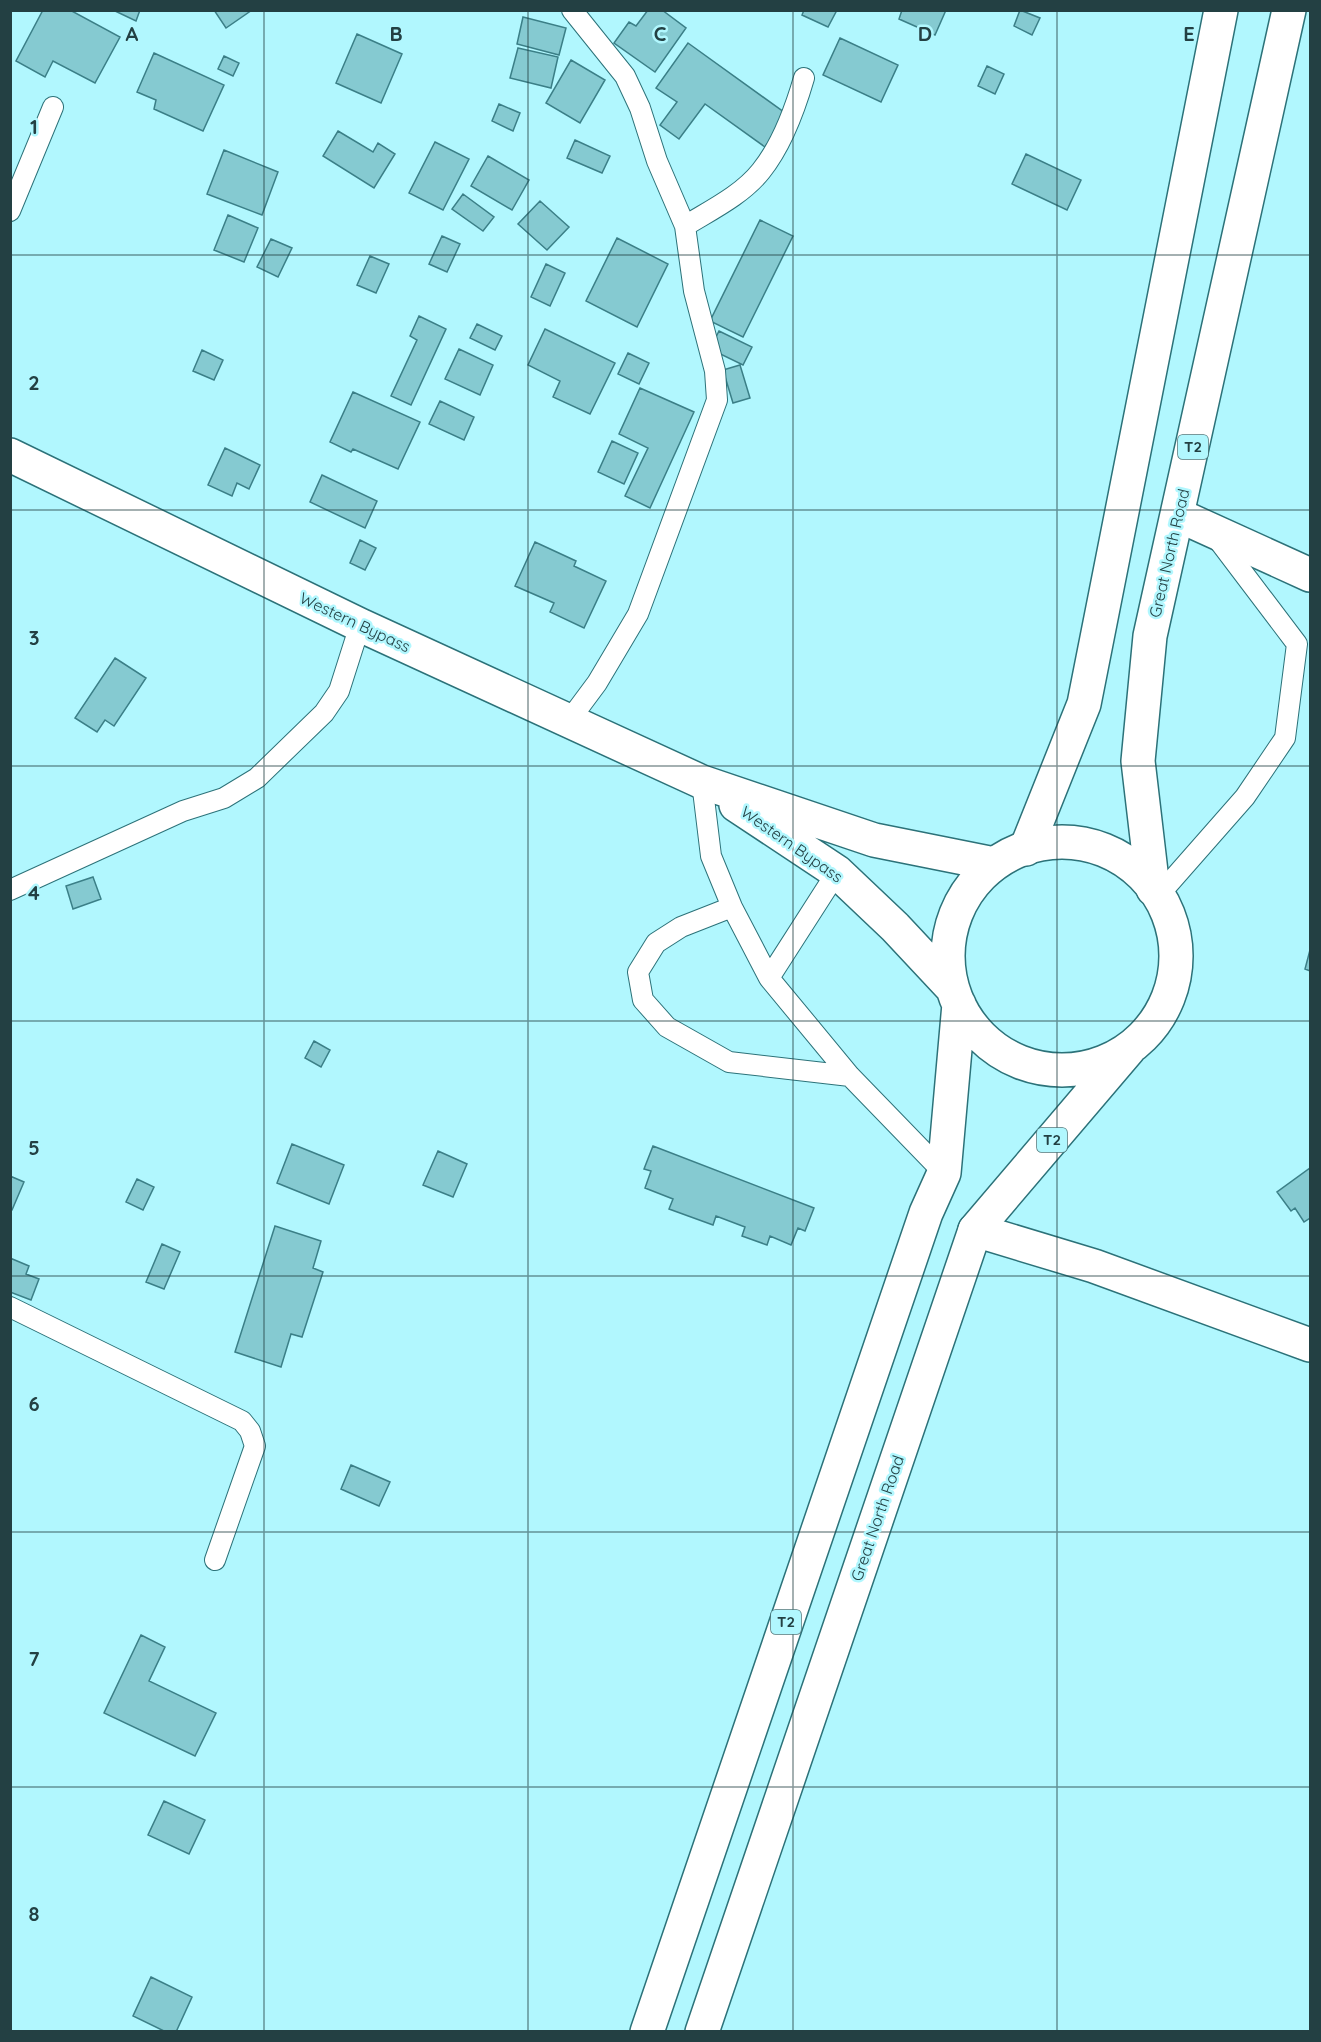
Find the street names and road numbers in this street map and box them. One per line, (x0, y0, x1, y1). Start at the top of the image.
road number: T2 (1178, 435, 1208, 459)
street label: Great North Road (1144, 487, 1194, 619)
street label: Western Bypass (296, 588, 414, 656)
street label: Western Bypass (737, 801, 847, 887)
road number: T2 (1037, 1128, 1067, 1152)
street label: Great North Road (846, 1453, 908, 1583)
road number: T2 (771, 1610, 801, 1634)

